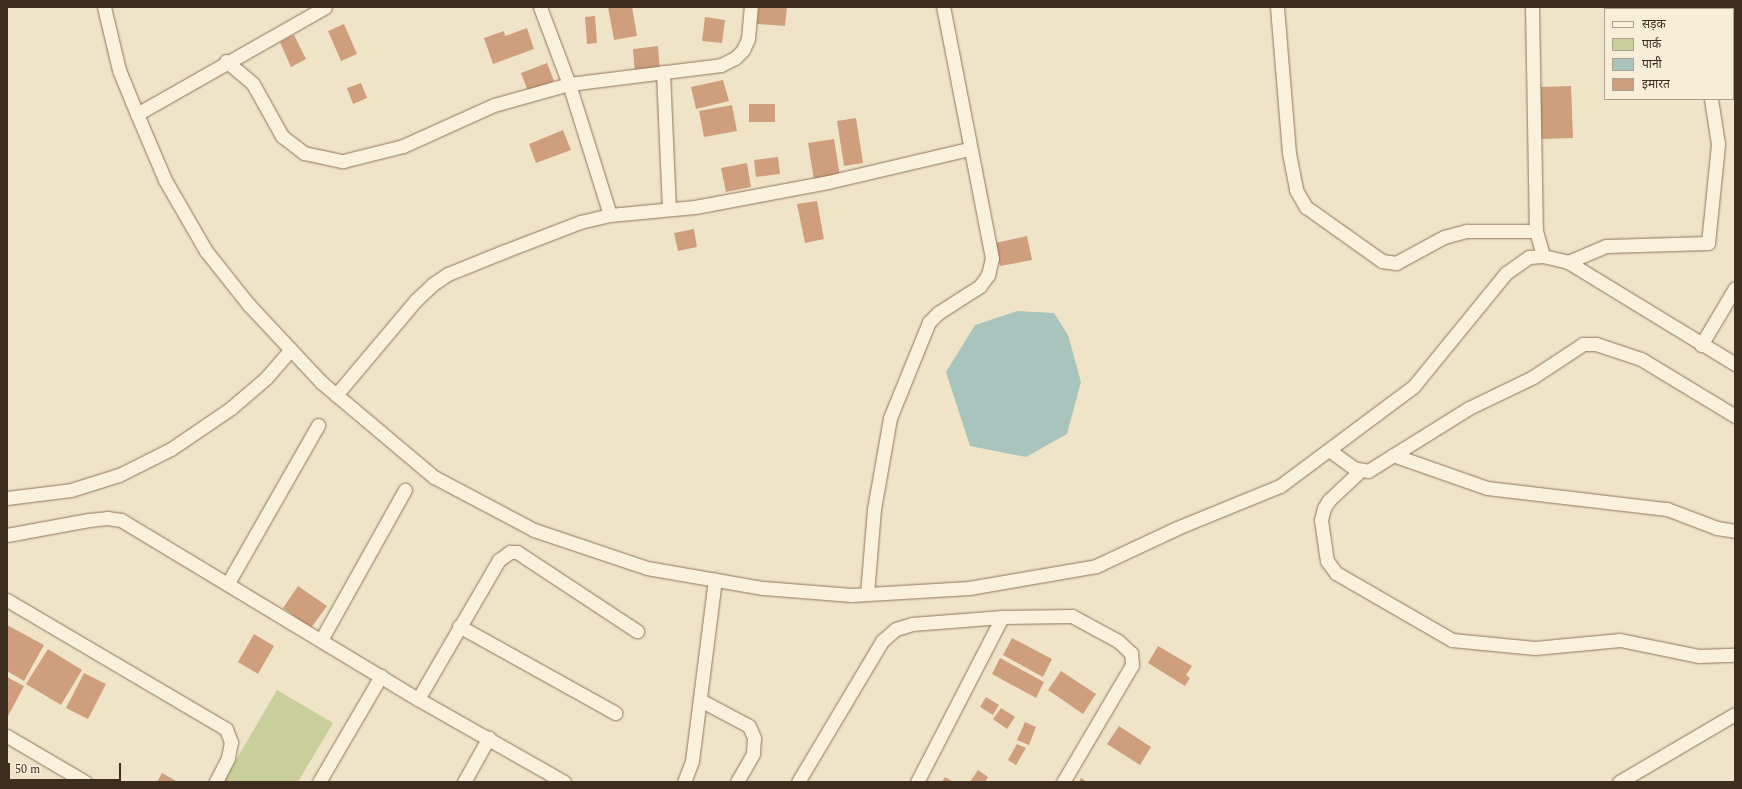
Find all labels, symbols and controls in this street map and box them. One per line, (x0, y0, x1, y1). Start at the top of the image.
legend (1604, 8, 1734, 100)
text: सड़क (1642, 15, 1666, 34)
text: पार्क (1642, 35, 1661, 54)
text: पानी (1642, 55, 1662, 74)
text: इमारत (1642, 75, 1670, 94)
scale bar (10, 755, 123, 781)
text: 50 m (15, 760, 40, 779)

